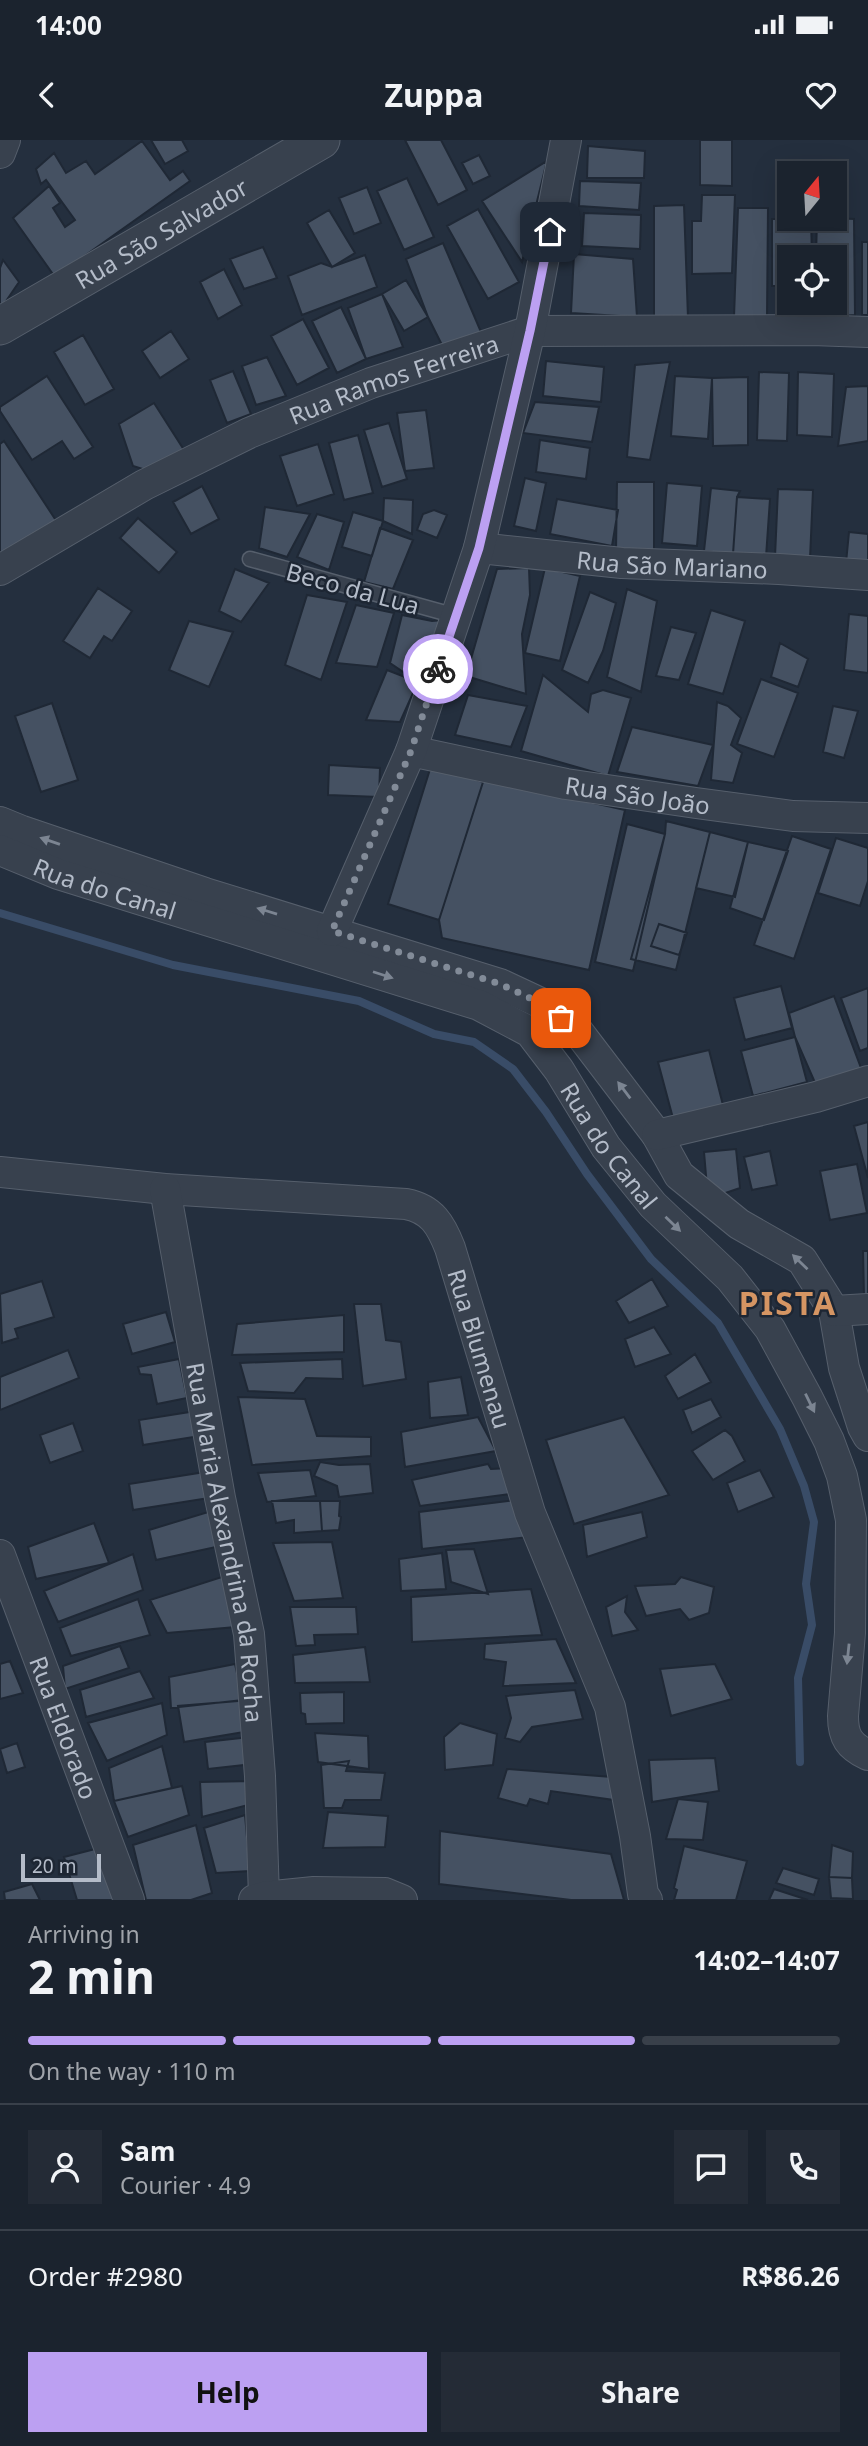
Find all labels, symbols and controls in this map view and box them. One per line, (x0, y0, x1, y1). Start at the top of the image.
text: 14:00 (35, 7, 102, 43)
text: Zuppa (385, 73, 483, 116)
icon: back (28, 76, 66, 114)
icon: heart (802, 76, 840, 114)
north arrow (777, 161, 847, 231)
map controls (777, 161, 847, 315)
street label: Rua São Salvador (68, 170, 254, 296)
pin (520, 202, 580, 262)
icon: home (531, 213, 569, 251)
button: locate (777, 245, 847, 315)
street label: Rua Ramos Ferreira (284, 326, 503, 431)
street label: Rua São Mariano (575, 542, 768, 585)
street label: Beco da Lua (283, 554, 423, 622)
courier (403, 634, 473, 704)
icon: bike (419, 650, 457, 688)
street label: Rua São João (563, 768, 712, 821)
one-way arrow (40, 835, 61, 846)
street label: Rua do Canal (29, 849, 181, 926)
one-way arrow (256, 906, 277, 916)
one-way arrow (372, 970, 393, 981)
pin (531, 988, 591, 1048)
icon: bag (542, 999, 580, 1037)
street label: Rua do Canal (554, 1076, 666, 1215)
one-way arrow (617, 1081, 631, 1099)
one-way arrow (664, 1216, 681, 1232)
one-way arrow (792, 1254, 809, 1270)
street label: Rua Blumenau (441, 1265, 520, 1432)
district label: PISTA (739, 1281, 837, 1324)
street label: Rua Maria Alexandrina da Rocha (180, 1360, 272, 1724)
one-way arrow (805, 1393, 816, 1413)
one-way arrow (842, 1644, 853, 1666)
street label: Rua Eldorado (23, 1651, 106, 1804)
scale bar (21, 1851, 102, 1883)
text: 20 m (32, 1853, 76, 1879)
text: Arriving in (28, 1918, 140, 1950)
text: 14:02–14:07 (693, 1942, 840, 1978)
text: 2 min (28, 1945, 155, 2007)
text: On the way · 110 m (28, 2055, 235, 2087)
button: person (28, 2130, 102, 2204)
button: chat (674, 2130, 748, 2204)
button: phone (766, 2130, 840, 2204)
text: Sam (120, 2133, 175, 2169)
text: Courier · 4.9 (120, 2169, 251, 2201)
text: Order #2980 (28, 2258, 183, 2294)
text: R$86.26 (741, 2258, 840, 2294)
button: Help (28, 2352, 427, 2432)
button: Share (441, 2352, 840, 2432)

